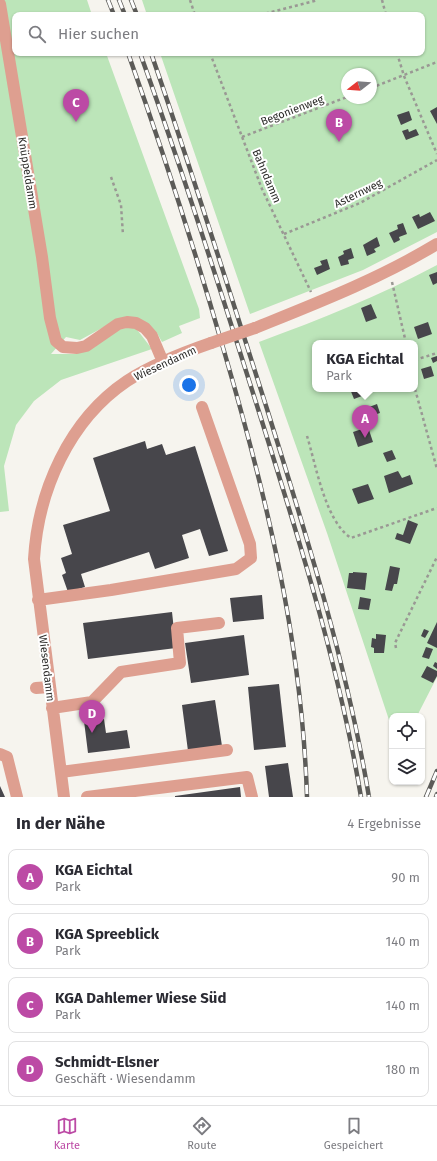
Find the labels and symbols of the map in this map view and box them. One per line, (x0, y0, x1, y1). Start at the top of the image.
north arrow (341, 68, 377, 104)
pin: C (63, 89, 89, 122)
street label: Begonienweg (259, 92, 326, 128)
pin: B (326, 109, 352, 142)
street label: Knüppeldamm (15, 136, 40, 210)
street label: Bahndamm (249, 147, 284, 205)
street label: Asternweg (332, 176, 384, 211)
street label: Wiesendamm (132, 343, 198, 384)
your location (179, 375, 199, 395)
pin: A (352, 405, 378, 438)
street label: Wiesendamm (36, 634, 57, 702)
pin: D (79, 700, 105, 733)

